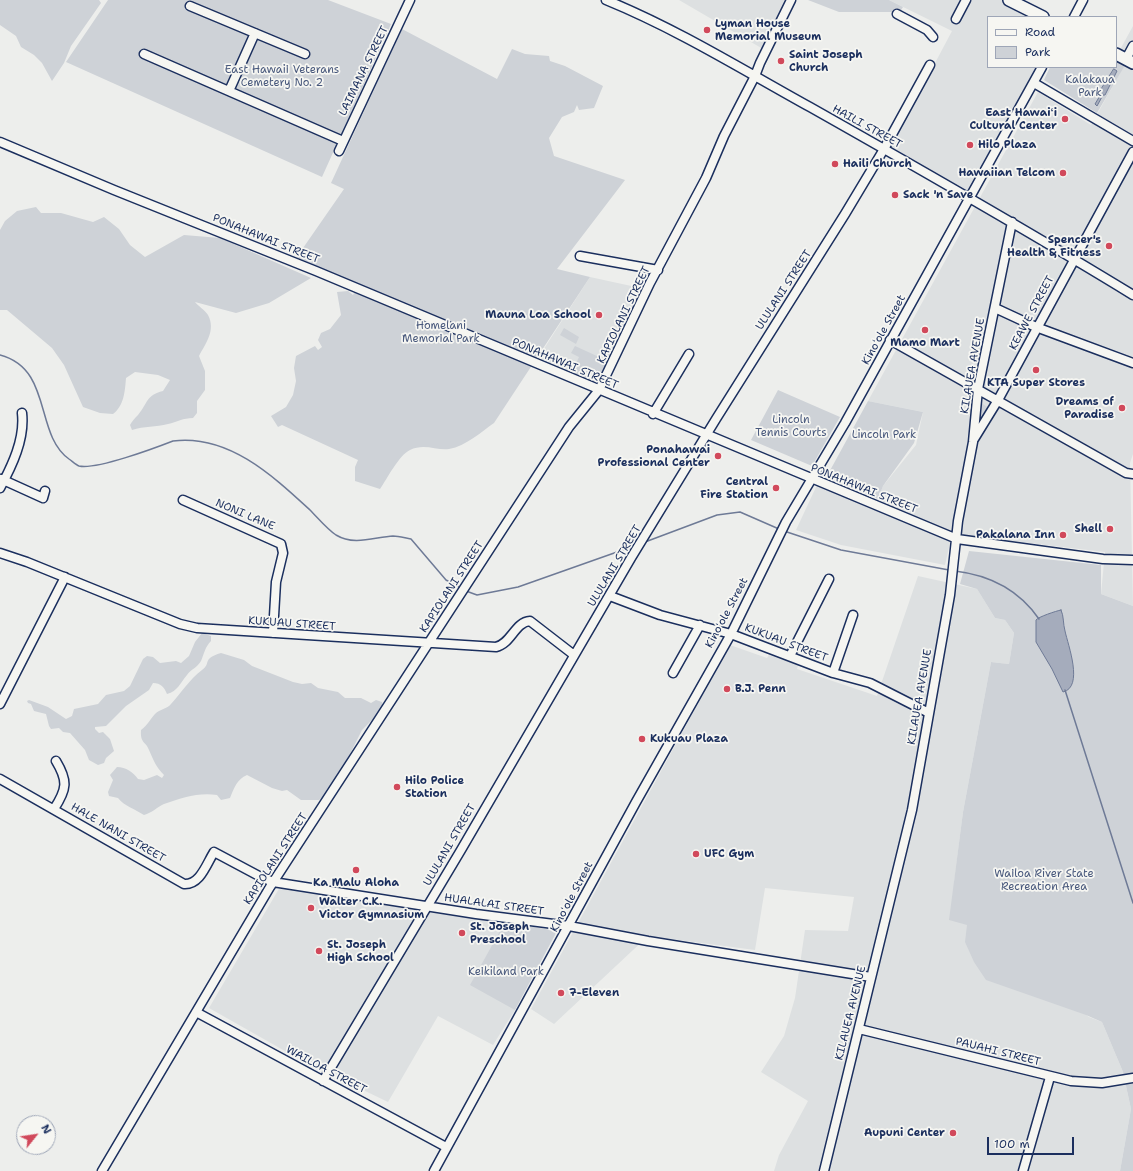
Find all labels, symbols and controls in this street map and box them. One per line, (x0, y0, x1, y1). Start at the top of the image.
legend (987, 16, 1117, 68)
place label: Lyman House Memorial Museum (715, 17, 821, 43)
street label: LAIMANA STREET (337, 24, 391, 118)
text: Road (1025, 24, 1055, 40)
marker: Lyman House Memorial Museum (702, 25, 712, 35)
text: Park (1025, 44, 1051, 60)
place label: Saint Joseph Church (789, 48, 863, 74)
marker: Saint Joseph Church (776, 56, 786, 66)
park label: East Hawaii Veterans Cemetery No. 2 (225, 63, 339, 89)
park label: Kalakaua Park (1065, 73, 1115, 99)
street label: HAILI STREET (830, 102, 904, 152)
place label: East Hawaiʻi Cultural Center (969, 106, 1057, 132)
marker: East Hawaiʻi Cultural Center (1060, 114, 1070, 124)
place label: Hilo Plaza (978, 138, 1036, 152)
marker: Hilo Plaza (965, 140, 975, 150)
place label: Haili Church (843, 157, 912, 171)
marker: Haili Church (830, 159, 840, 169)
place label: Hawaiian Telcom (958, 166, 1055, 180)
marker: Hawaiian Telcom (1058, 168, 1068, 178)
place label: Sack 'n Save (903, 188, 973, 202)
marker: Sack 'n Save (890, 190, 900, 200)
street label: PONAHAWAI STREET (211, 212, 321, 266)
place label: Spencer's Health & Fitness (1007, 233, 1101, 259)
marker: Spencer's Health & Fitness (1104, 241, 1114, 251)
street label: ULULANI STREET (753, 248, 815, 332)
street label: KAPIOLANI STREET (595, 264, 653, 366)
street label: KEAWE STREET (1007, 274, 1057, 352)
street label: Kinoʻole Street (859, 293, 909, 367)
place label: Mauna Loa School (485, 308, 591, 322)
marker: Mauna Loa School (594, 310, 604, 320)
street label: KILAUEA AVENUE (958, 317, 988, 415)
park label: Homelani Memorial Park (402, 319, 480, 345)
marker: Mamo Mart (920, 325, 930, 335)
street label: PONAHAWAI STREET (510, 336, 620, 392)
place label: Mamo Mart (890, 336, 960, 350)
marker: KTA Super Stores (1031, 365, 1041, 375)
place label: KTA Super Stores (987, 376, 1085, 390)
place label: Dreams of Paradise (1055, 395, 1114, 421)
marker: Dreams of Paradise (1117, 403, 1127, 413)
park label: Lincoln Tennis Courts (755, 413, 827, 439)
park label: Lincoln Park (852, 428, 916, 442)
place label: Ponahawai Professional Center (598, 443, 710, 469)
marker: Ponahawai Professional Center (713, 451, 723, 461)
street label: PONAHAWAI STREET (809, 462, 919, 516)
place label: Central Fire Station (700, 475, 768, 501)
marker: Central Fire Station (771, 483, 781, 493)
street label: NONI LANE (213, 497, 277, 533)
place label: Shell (1074, 522, 1102, 536)
street label: ULULANI STREET (585, 523, 645, 609)
marker: Shell (1105, 524, 1115, 534)
place label: Pakalana Inn (976, 528, 1055, 542)
marker: Pakalana Inn (1058, 530, 1068, 540)
street label: KAPIOLANI STREET (417, 539, 487, 635)
street label: Kinoʻole Street (703, 576, 751, 650)
street label: KUKUAU STREET (248, 614, 336, 634)
street label: KUKUAU STREET (743, 621, 829, 665)
street label: KILAUEA AVENUE (905, 648, 935, 746)
place label: B.J. Penn (735, 682, 786, 696)
marker: B.J. Penn (722, 684, 732, 694)
place label: Kukuau Plaza (650, 732, 728, 746)
marker: Kukuau Plaza (637, 734, 647, 744)
place label: Hilo Police Station (405, 774, 464, 800)
marker: Hilo Police Station (392, 782, 402, 792)
street label: HALE NANI STREET (68, 801, 168, 865)
street label: ULULANI STREET (421, 802, 479, 888)
street label: KAPIOLANI STREET (241, 811, 311, 907)
place label: UFC Gym (704, 847, 754, 861)
marker: UFC Gym (691, 849, 701, 859)
street label: Kinoʻole Street (548, 860, 596, 934)
marker: Ka Malu Aloha (351, 865, 361, 875)
park label: Wailoa River State Recreation Area (994, 867, 1094, 893)
place label: Ka Malu Aloha (313, 876, 399, 890)
street label: HUALALAI STREET (443, 891, 545, 919)
place label: Walter C.K. Victor Gymnasium (319, 895, 424, 921)
marker: Walter C.K. Victor Gymnasium (306, 903, 316, 913)
place label: St. Joseph Preschool (470, 920, 529, 946)
marker: St. Joseph Preschool (457, 928, 467, 938)
place label: St. Joseph High School (327, 938, 394, 964)
marker: St. Joseph High School (314, 946, 324, 956)
street label: KILAUEA AVENUE (833, 964, 869, 1062)
park label: Keikiland Park (468, 965, 544, 979)
place label: 7-Eleven (569, 986, 619, 1000)
marker: 7-Eleven (556, 988, 566, 998)
street label: PAUAHI STREET (954, 1035, 1042, 1069)
street label: WAILOA STREET (283, 1043, 369, 1097)
north arrow (16, 1115, 56, 1155)
text: N (37, 1122, 55, 1137)
place label: Aupuni Center (864, 1126, 945, 1140)
marker: Aupuni Center (948, 1128, 958, 1138)
scale bar (989, 1129, 1076, 1155)
text: 100 m (994, 1136, 1030, 1152)

